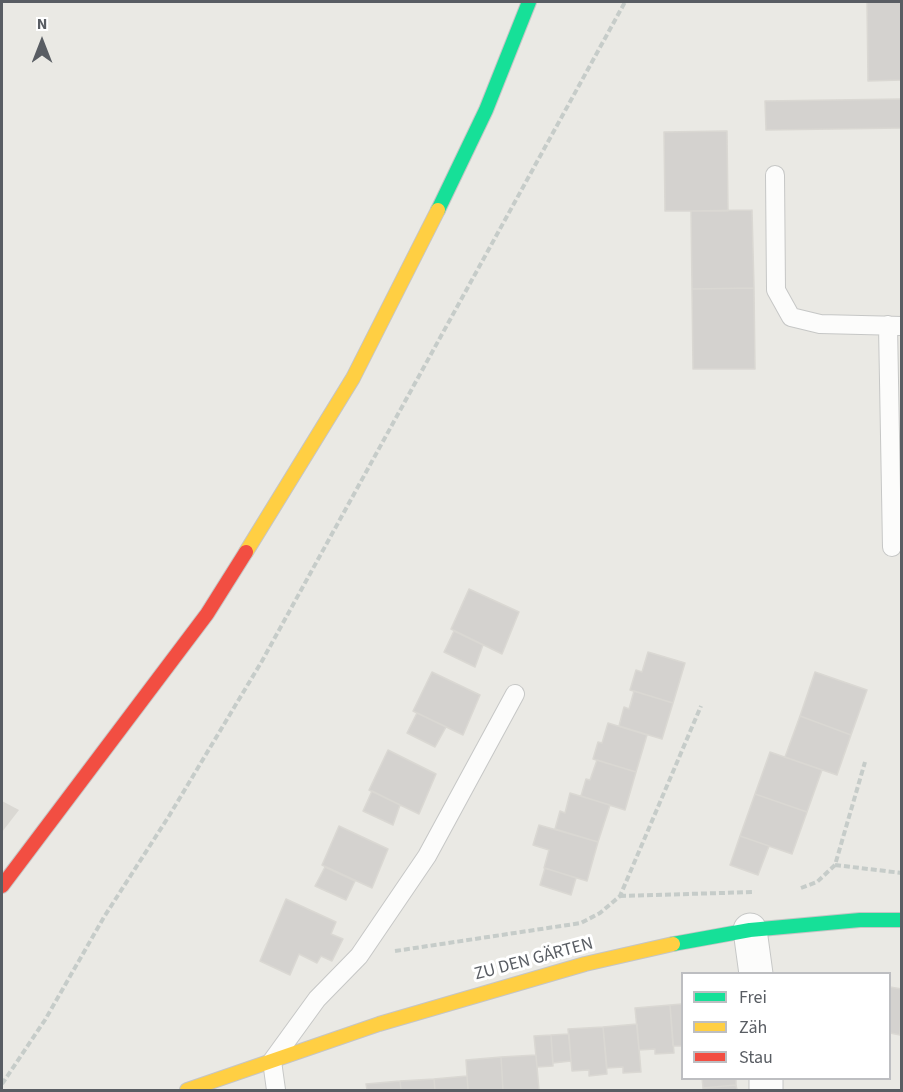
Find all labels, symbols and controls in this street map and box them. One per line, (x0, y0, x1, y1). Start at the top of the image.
north arrow (12, 12, 72, 72)
text: N (37, 13, 47, 35)
street label: ZU DEN GÄRTEN (472, 934, 596, 986)
legend (681, 972, 891, 1080)
text: Frei (739, 985, 767, 1010)
text: Zäh (739, 1015, 767, 1040)
text: Stau (739, 1045, 773, 1070)

